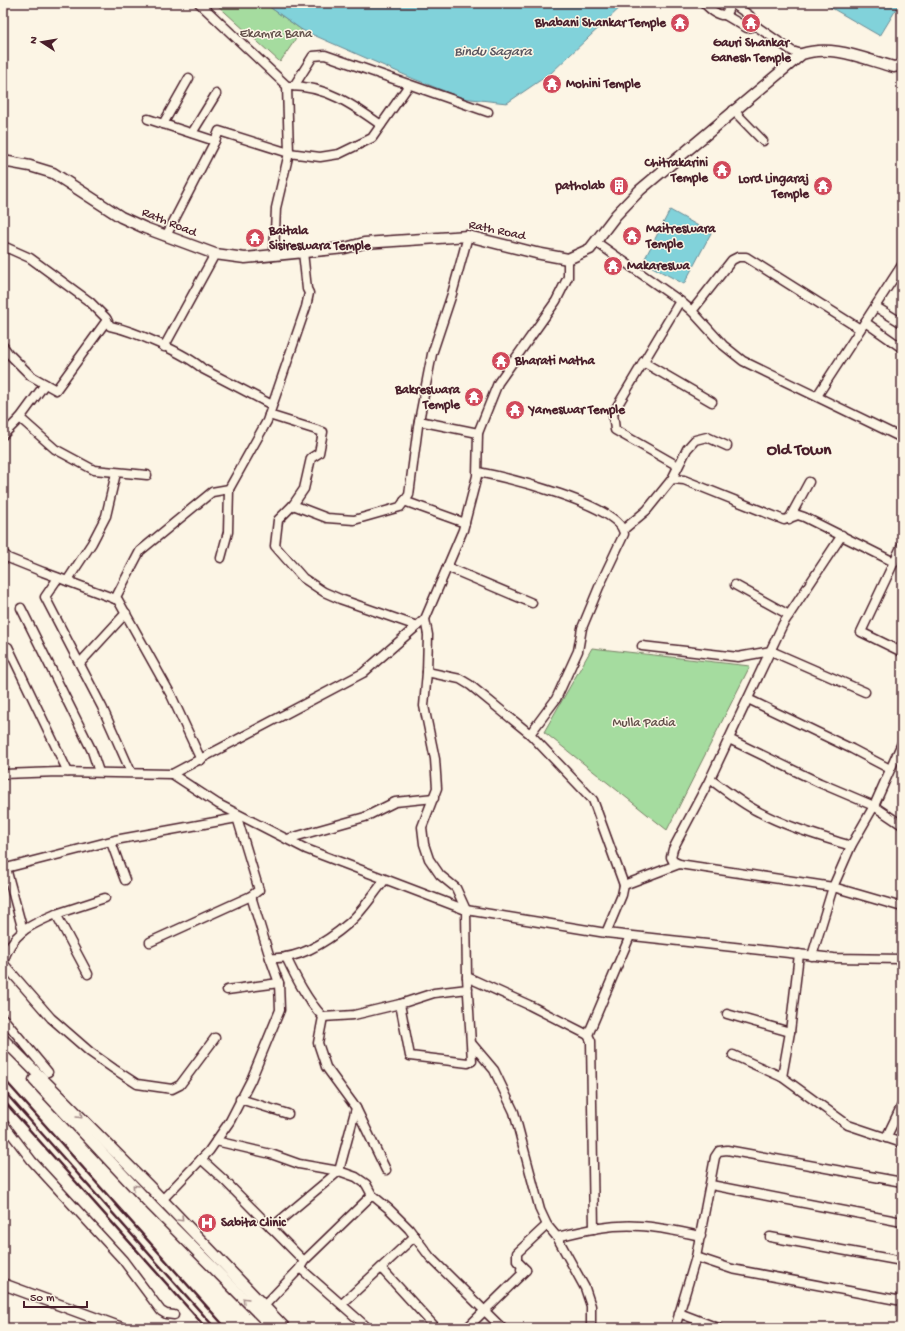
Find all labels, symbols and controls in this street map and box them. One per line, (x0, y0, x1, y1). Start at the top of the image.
temple icon: Bhabani Shankar Temple (669, 12, 691, 34)
temple icon: Gauri Shankar Ganesh Temple (740, 12, 762, 34)
place label: Bhabani Shankar Temple (534, 16, 667, 32)
north arrow (22, 22, 62, 62)
park label: Ekamra Bana (240, 27, 313, 42)
text: N (28, 36, 41, 45)
place label: Gauri Shankar Ganesh Temple (711, 36, 792, 67)
water label: Bindu Sagara (454, 44, 533, 61)
temple icon: Mohini Temple (541, 73, 563, 95)
place label: Mohini Temple (566, 77, 642, 93)
place label: Chitrakarini Temple (644, 156, 709, 187)
temple icon: Chitrakarini Temple (711, 159, 733, 181)
place label: Lord Lingaraj Temple (738, 172, 810, 203)
building icon: patholab (608, 175, 630, 197)
temple icon: Lord Lingaraj Temple (812, 175, 834, 197)
place label: patholab (554, 179, 605, 195)
street label: Rath Road (139, 205, 200, 241)
street label: Rath Road (467, 218, 528, 245)
place label: Maitreswara Temple (645, 222, 716, 253)
place label: Baitala Sisireswara Temple (268, 224, 372, 255)
temple icon: Maitreswara Temple (621, 225, 643, 247)
temple icon: Baitala Sisireswara Temple (244, 227, 266, 249)
temple icon: Makareswa (602, 255, 624, 277)
place label: Makareswa (627, 259, 690, 274)
temple icon: Bharati Matha (490, 350, 512, 372)
place label: Bharati Matha (514, 354, 595, 369)
place label: Bakreswara Temple (394, 383, 461, 414)
temple icon: Bakreswara Temple (463, 386, 485, 408)
temple icon: Yameswar Temple (504, 399, 526, 421)
place label: Yameswar Temple (527, 403, 626, 419)
district label: Old Town (767, 441, 832, 461)
park label: Mulla Padia (612, 716, 676, 731)
one-way arrow (75, 1111, 83, 1119)
one-way arrow (132, 1184, 140, 1192)
hospital icon: Sabita Clinic (196, 1212, 218, 1234)
one-way arrow (176, 1214, 183, 1222)
place label: Sabita Clinic (221, 1216, 287, 1231)
scale bar (24, 1283, 87, 1309)
text: 50 m (30, 1292, 55, 1306)
one-way arrow (242, 1297, 250, 1305)

